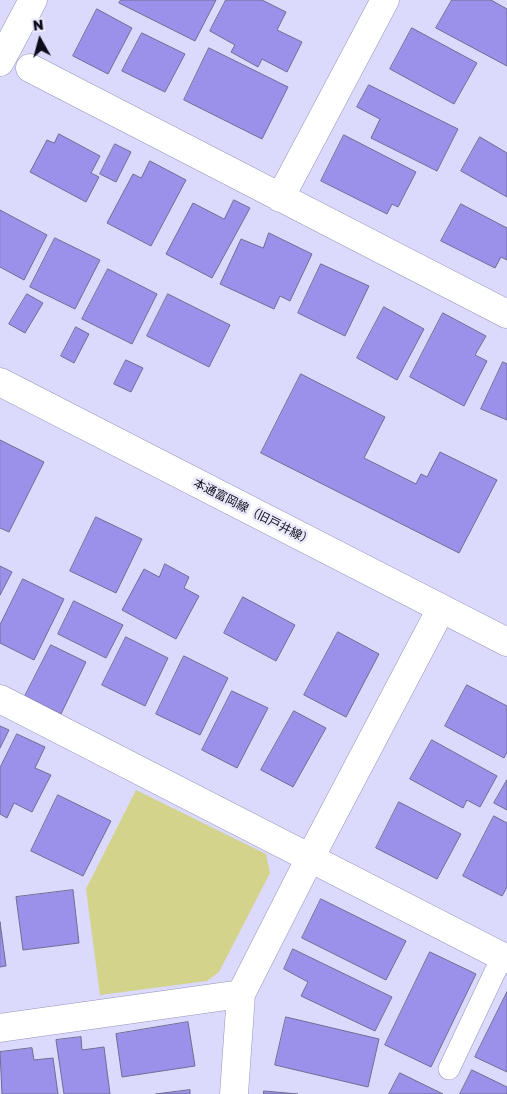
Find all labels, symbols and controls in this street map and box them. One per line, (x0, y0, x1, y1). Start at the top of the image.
north arrow (15, 15, 65, 65)
text: N (32, 16, 44, 34)
street label: 本通富岡線（旧戸井線） (191, 476, 315, 548)

